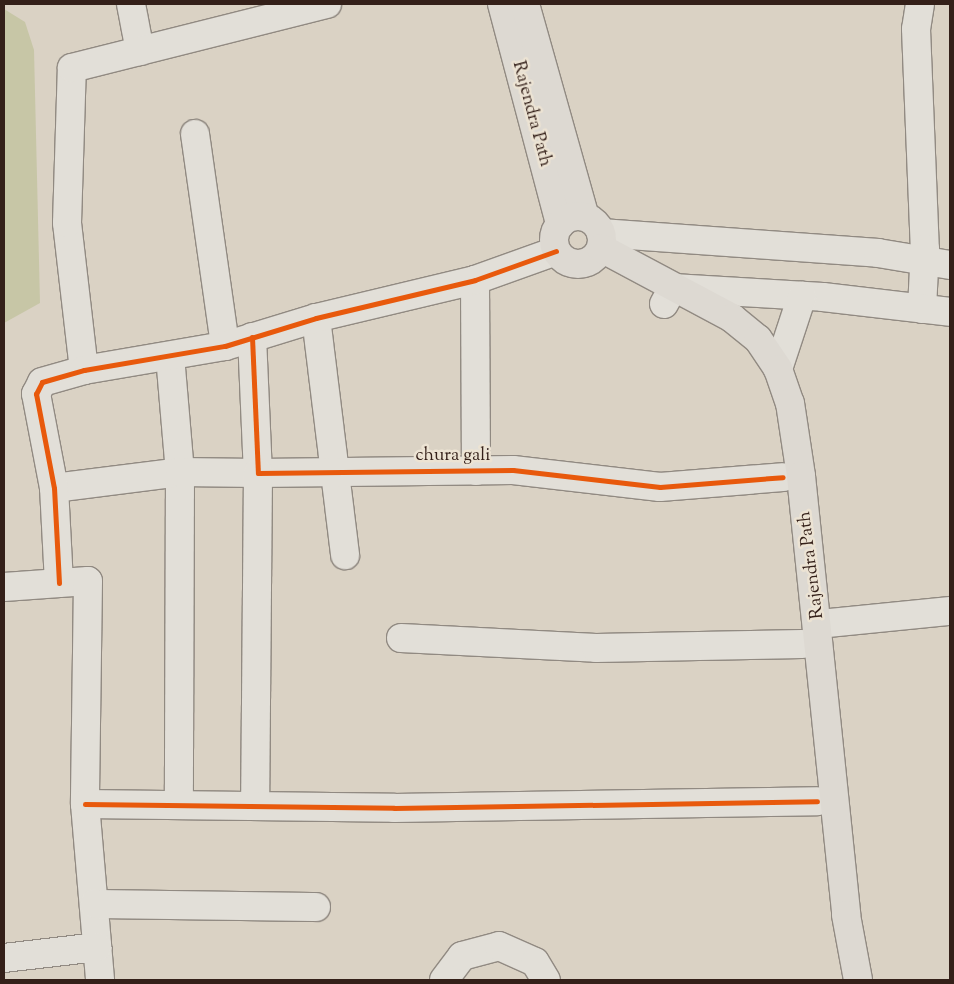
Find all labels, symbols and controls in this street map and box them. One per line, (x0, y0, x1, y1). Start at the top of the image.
street label: Rajendra Path (507, 59, 555, 169)
street label: chura gali (416, 445, 490, 467)
street label: Rajendra Path (795, 510, 829, 620)

